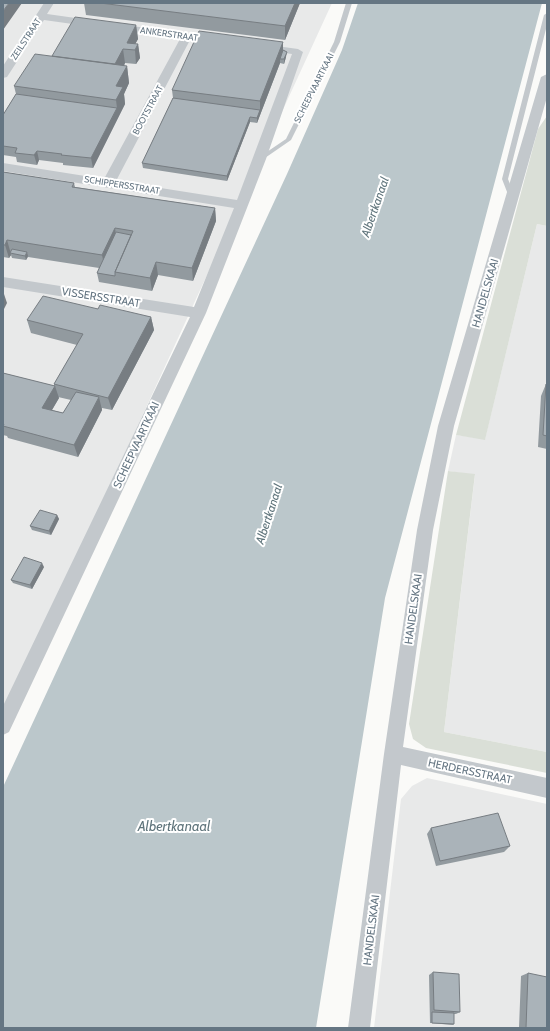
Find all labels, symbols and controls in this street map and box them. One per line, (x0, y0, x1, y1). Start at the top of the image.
street label: ZEILSTRAAT (8, 16, 43, 62)
street label: ANKERSTRAAT (139, 24, 199, 43)
street label: SCHEEPVAARTKAAI (291, 51, 336, 125)
street label: BOOTSTRAAT (130, 83, 165, 136)
street label: SCHIPPERSSTRAAT (84, 173, 161, 196)
water label: Albertkanaal (357, 175, 392, 240)
street label: HANDELSKAAI (468, 257, 502, 329)
street label: VISSERSSTRAAT (61, 284, 141, 310)
street label: SCHEEPVAARTKAAI (110, 399, 162, 491)
water label: Albertkanaal (251, 482, 285, 547)
street label: HANDELSKAAI (401, 573, 425, 645)
street label: HERDERSSTRAAT (427, 755, 513, 787)
water label: Albertkanaal (137, 817, 211, 835)
street label: HANDELSKAAI (360, 894, 382, 966)

